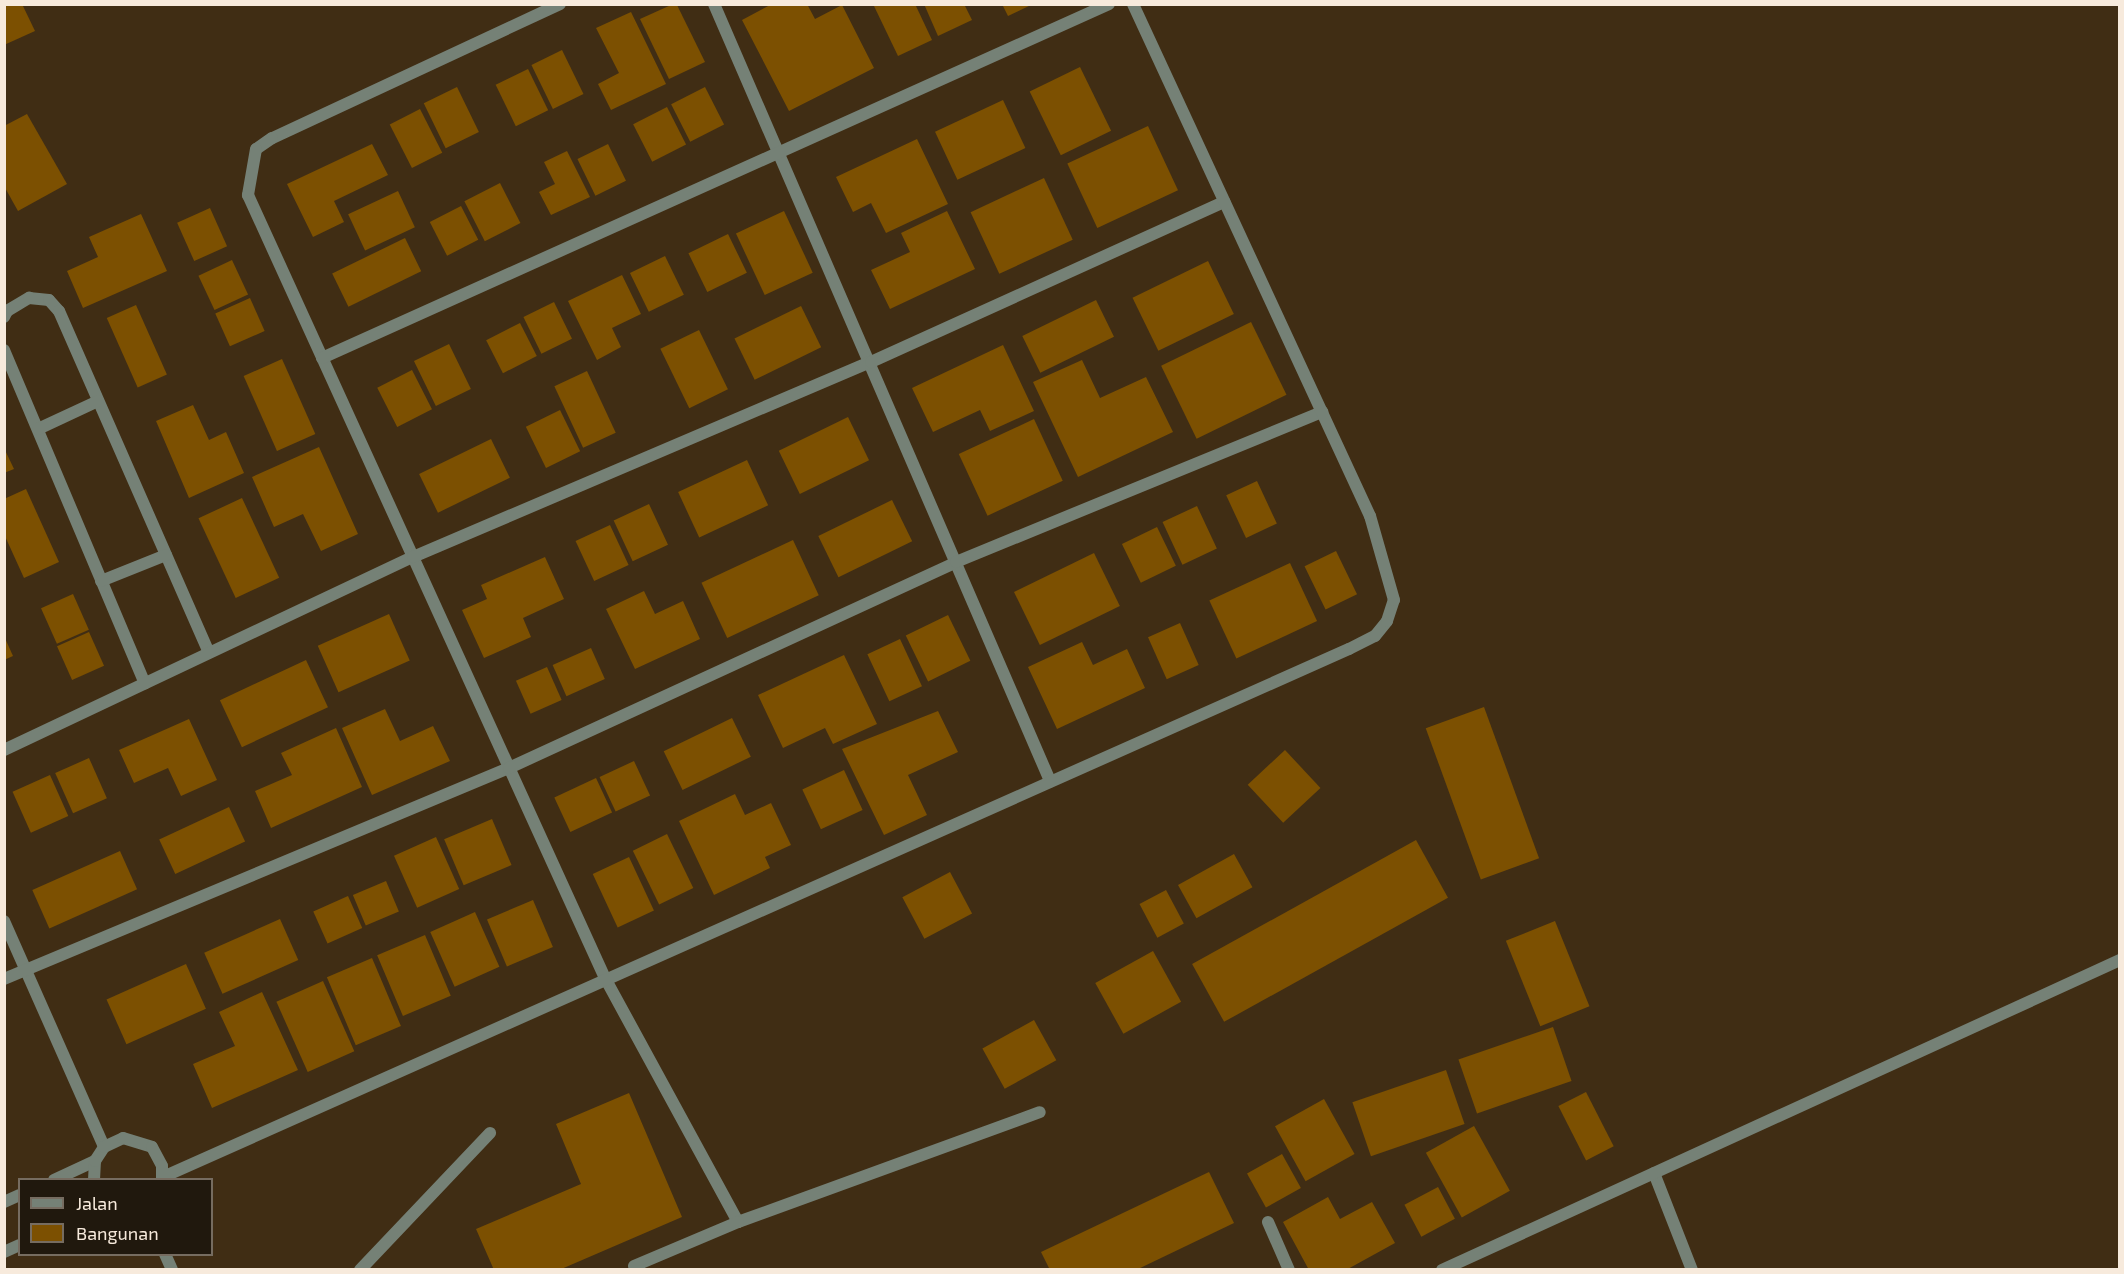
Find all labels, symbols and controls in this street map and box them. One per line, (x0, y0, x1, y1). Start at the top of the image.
legend (18, 1178, 213, 1256)
text: Jalan (76, 1192, 118, 1214)
text: Bangunan (76, 1222, 159, 1244)

